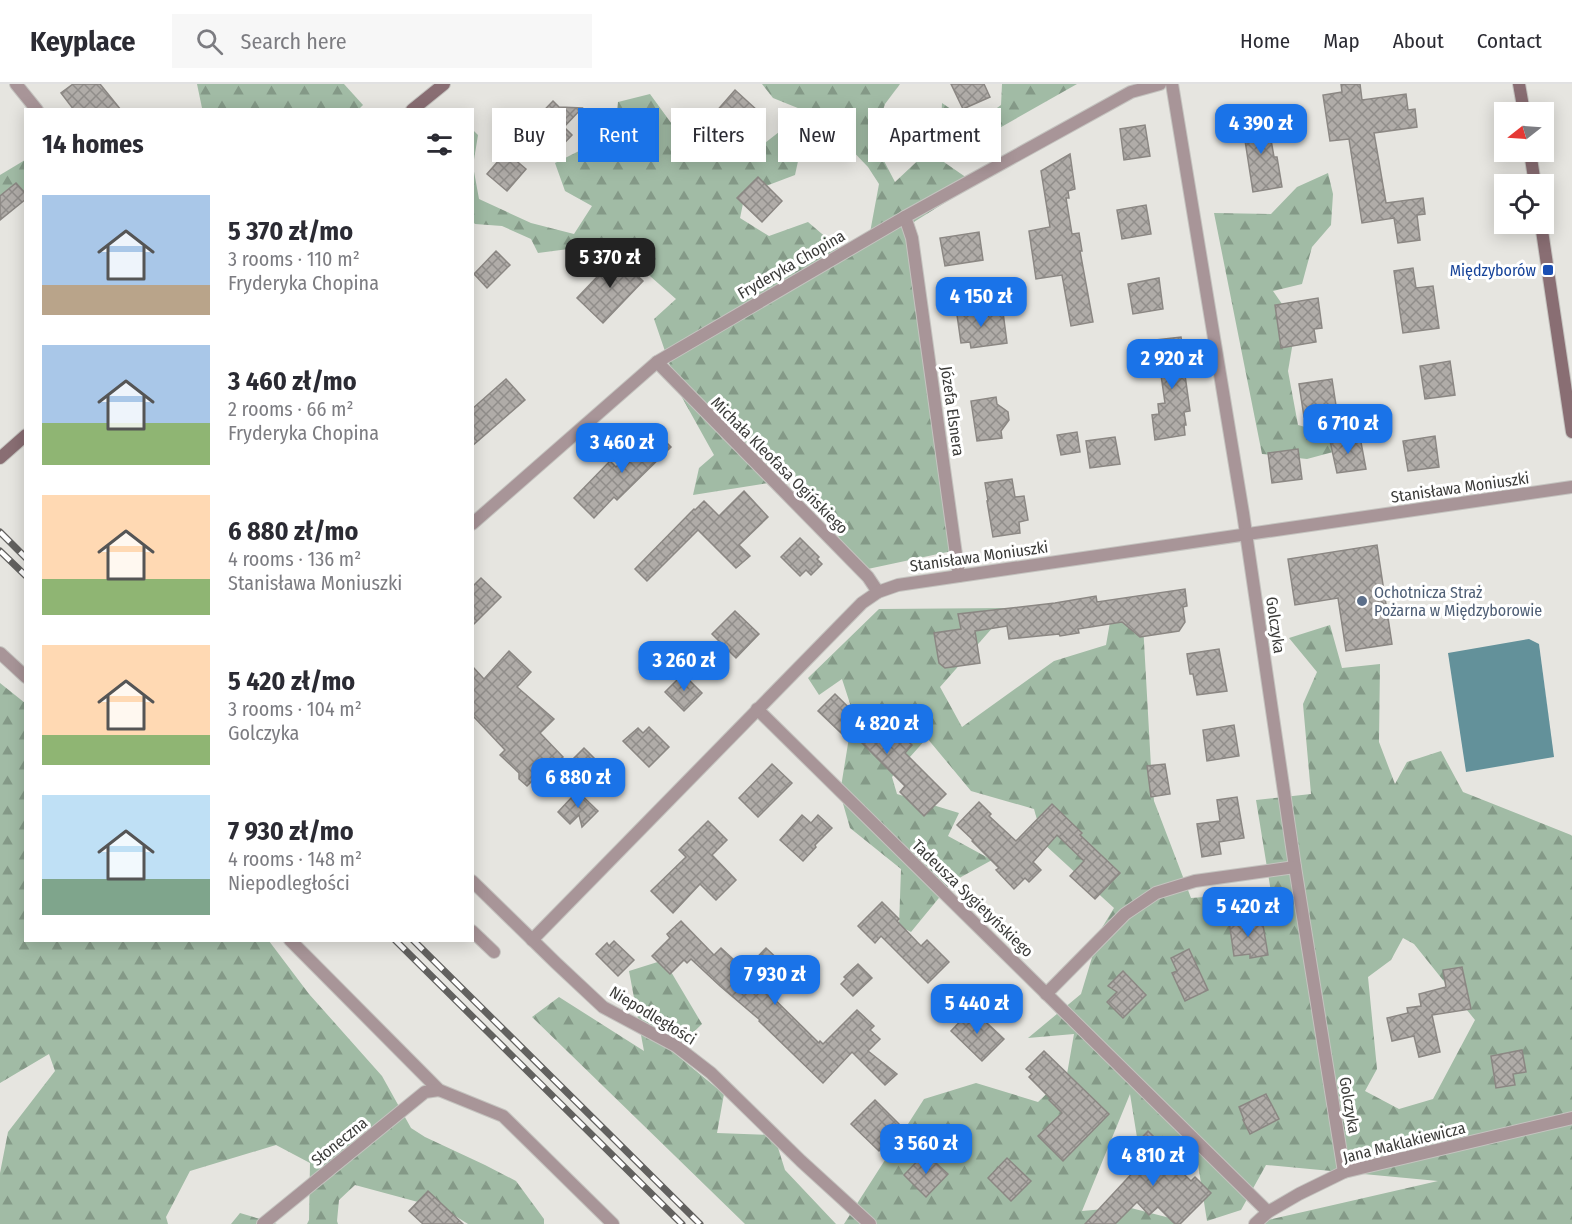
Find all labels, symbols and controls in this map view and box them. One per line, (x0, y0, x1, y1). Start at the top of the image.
search box (172, 14, 592, 68)
text: Keyplace (30, 25, 136, 58)
icon: search (193, 25, 226, 58)
text: Search here (241, 28, 347, 55)
text: Home (1240, 28, 1290, 54)
text: Map (1323, 28, 1360, 54)
text: About (1393, 28, 1444, 54)
text: Contact (1477, 28, 1542, 54)
north arrow (1494, 102, 1554, 162)
map controls (1494, 102, 1554, 234)
pin: 4 390 zł (1199, 104, 1323, 155)
chip: Buy (492, 108, 566, 162)
chip: Rent (578, 108, 659, 162)
chip: Filters (671, 108, 766, 162)
chip: New (778, 108, 856, 162)
chip: Apartment (868, 108, 1001, 162)
text: 4 390 zł (1229, 111, 1293, 135)
icon: filters (423, 128, 456, 161)
text: 14 homes (42, 129, 144, 160)
button: locate (1494, 174, 1554, 234)
text: 5 370 zł/mo (228, 216, 353, 247)
icon: home (90, 219, 162, 291)
street label: Fryderyka Chopina (734, 226, 848, 303)
pin: 5 370 zł (548, 238, 672, 289)
text: 5 370 zł (579, 245, 641, 269)
text: 3 rooms · 110 m² (228, 247, 360, 271)
place label: Międzyborów (1450, 261, 1537, 280)
marker: Międzyborów (1541, 263, 1555, 277)
text: Fryderyka Chopina (228, 271, 379, 295)
pin: 4 150 zł (919, 277, 1043, 328)
text: 4 150 zł (950, 284, 1012, 308)
pin: 2 920 zł (1110, 339, 1234, 390)
text: 2 920 zł (1141, 346, 1203, 370)
street label: Józefa Elsnera (937, 365, 968, 457)
text: 3 460 zł/mo (228, 366, 357, 397)
icon: home (90, 369, 162, 441)
street label: Michała Kleofasa Ogińskiego (707, 393, 852, 538)
text: 2 rooms · 66 m² (228, 397, 354, 421)
pin: 6 710 zł (1286, 404, 1410, 455)
text: 6 710 zł (1317, 411, 1379, 435)
text: Fryderyka Chopina (228, 421, 379, 445)
pin: 3 460 zł (560, 423, 684, 474)
text: 3 460 zł (590, 430, 654, 454)
street label: Stanisława Moniuszki (1390, 468, 1530, 507)
text: 6 880 zł/mo (228, 516, 358, 547)
icon: home (90, 519, 162, 591)
street label: Stanisława Moniuszki (909, 537, 1049, 576)
text: 4 rooms · 136 m² (228, 547, 361, 571)
text: Stanisława Moniuszki (228, 571, 402, 595)
place label: Ochotnicza Straż Pożarna w Międzyborowie (1374, 583, 1542, 620)
marker: Ochotnicza Straż Pożarna w Międzyborowie (1355, 594, 1369, 608)
street label: Golczyka (1262, 595, 1289, 655)
pin: 3 260 zł (622, 641, 746, 692)
text: 3 260 zł (652, 648, 716, 672)
text: 5 420 zł/mo (228, 666, 355, 697)
icon: home (90, 669, 162, 741)
text: 3 rooms · 104 m² (228, 697, 362, 721)
pin: 4 820 zł (825, 704, 949, 755)
text: 4 820 zł (855, 711, 919, 735)
text: Golczyka (228, 721, 299, 745)
pin: 6 880 zł (516, 758, 640, 809)
text: 6 880 zł (545, 765, 611, 789)
text: 7 930 zł/mo (228, 816, 354, 847)
icon: home (90, 819, 162, 891)
street label: Tadeusza Sygietyńskiego (908, 836, 1037, 961)
text: 4 rooms · 148 m² (228, 847, 362, 871)
text: Niepodległości (228, 871, 350, 895)
pin: 5 420 zł (1186, 887, 1310, 938)
text: 5 420 zł (1216, 894, 1280, 918)
pin: 7 930 zł (713, 955, 837, 1006)
text: 7 930 zł (744, 962, 806, 986)
street label: Niepodległości (606, 982, 699, 1049)
pin: 5 440 zł (915, 984, 1039, 1035)
text: 5 440 zł (945, 991, 1009, 1015)
street label: Golczyka (1335, 1075, 1364, 1135)
street label: Słoneczna (307, 1113, 371, 1170)
street label: Jana Maklakiewicza (1341, 1118, 1468, 1167)
pin: 3 560 zł (864, 1124, 988, 1175)
text: 3 560 zł (894, 1131, 958, 1155)
pin: 4 810 zł (1091, 1136, 1215, 1187)
text: 4 810 zł (1122, 1143, 1184, 1167)

